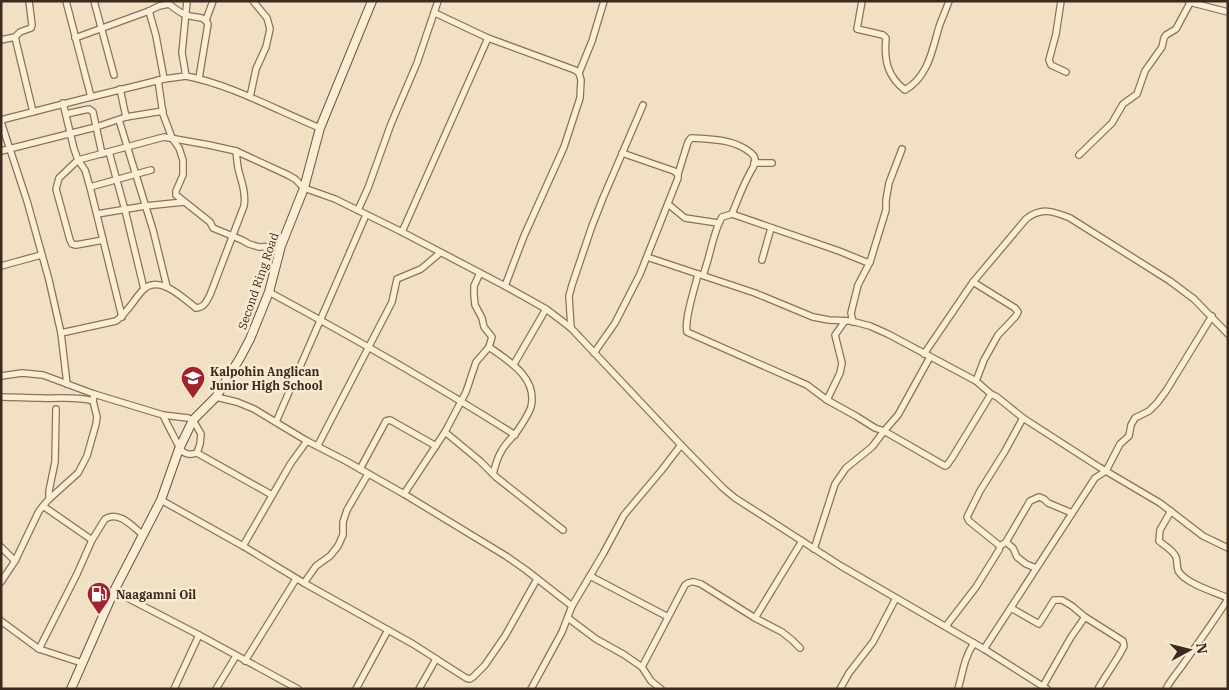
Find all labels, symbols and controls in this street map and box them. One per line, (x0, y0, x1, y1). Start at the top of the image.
street label: Second Ring Road (234, 231, 282, 331)
place label: Kalpohin Anglican Junior High School (210, 364, 323, 393)
school or university icon: Kalpohin Anglican Junior High School (180, 365, 206, 399)
fuel station icon: Naagamni Oil (86, 581, 112, 615)
place label: Naagamni Oil (116, 587, 196, 602)
north arrow (1164, 625, 1214, 675)
text: N (1192, 642, 1212, 655)

